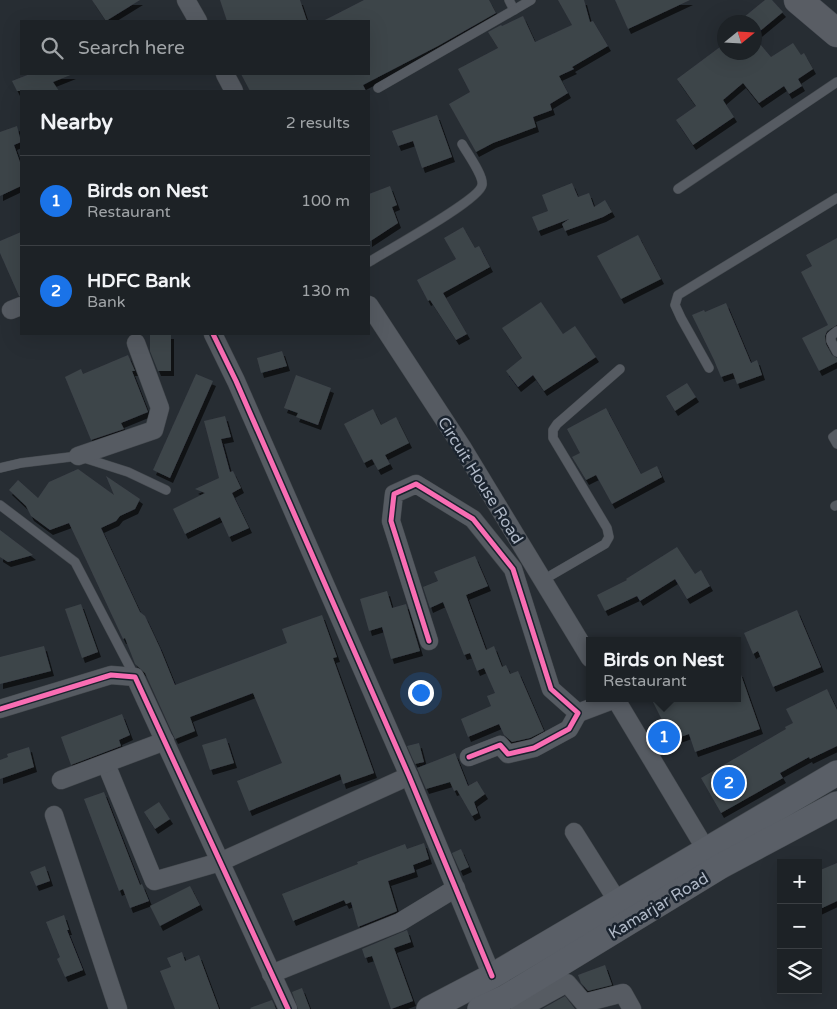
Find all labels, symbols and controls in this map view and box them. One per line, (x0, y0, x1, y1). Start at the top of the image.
north arrow (717, 15, 762, 60)
search box (20, 20, 370, 75)
icon: search (38, 34, 66, 62)
text: Search here (78, 37, 185, 59)
text: Nearby (40, 110, 113, 135)
text: 2 results (286, 113, 350, 133)
text: Birds on Nest (87, 180, 208, 202)
text: 1 (51, 191, 61, 211)
text: 100 m (301, 191, 350, 211)
text: Restaurant (87, 202, 171, 222)
text: HDFC Bank (87, 270, 191, 292)
text: 2 (51, 281, 61, 301)
text: 130 m (301, 281, 350, 301)
text: Bank (87, 292, 126, 312)
street label: Circuit House Road (433, 413, 527, 548)
popup (586, 637, 741, 702)
text: Birds on Nest (603, 649, 724, 671)
text: Restaurant (603, 671, 687, 691)
your location (408, 680, 434, 706)
pin: 1 (648, 718, 680, 756)
pin: 2 (713, 764, 745, 802)
map controls (777, 859, 822, 994)
button: + (777, 859, 822, 904)
street label: Kamarjar Road (605, 868, 712, 944)
button: − (777, 904, 822, 949)
button: layers (777, 949, 822, 994)

